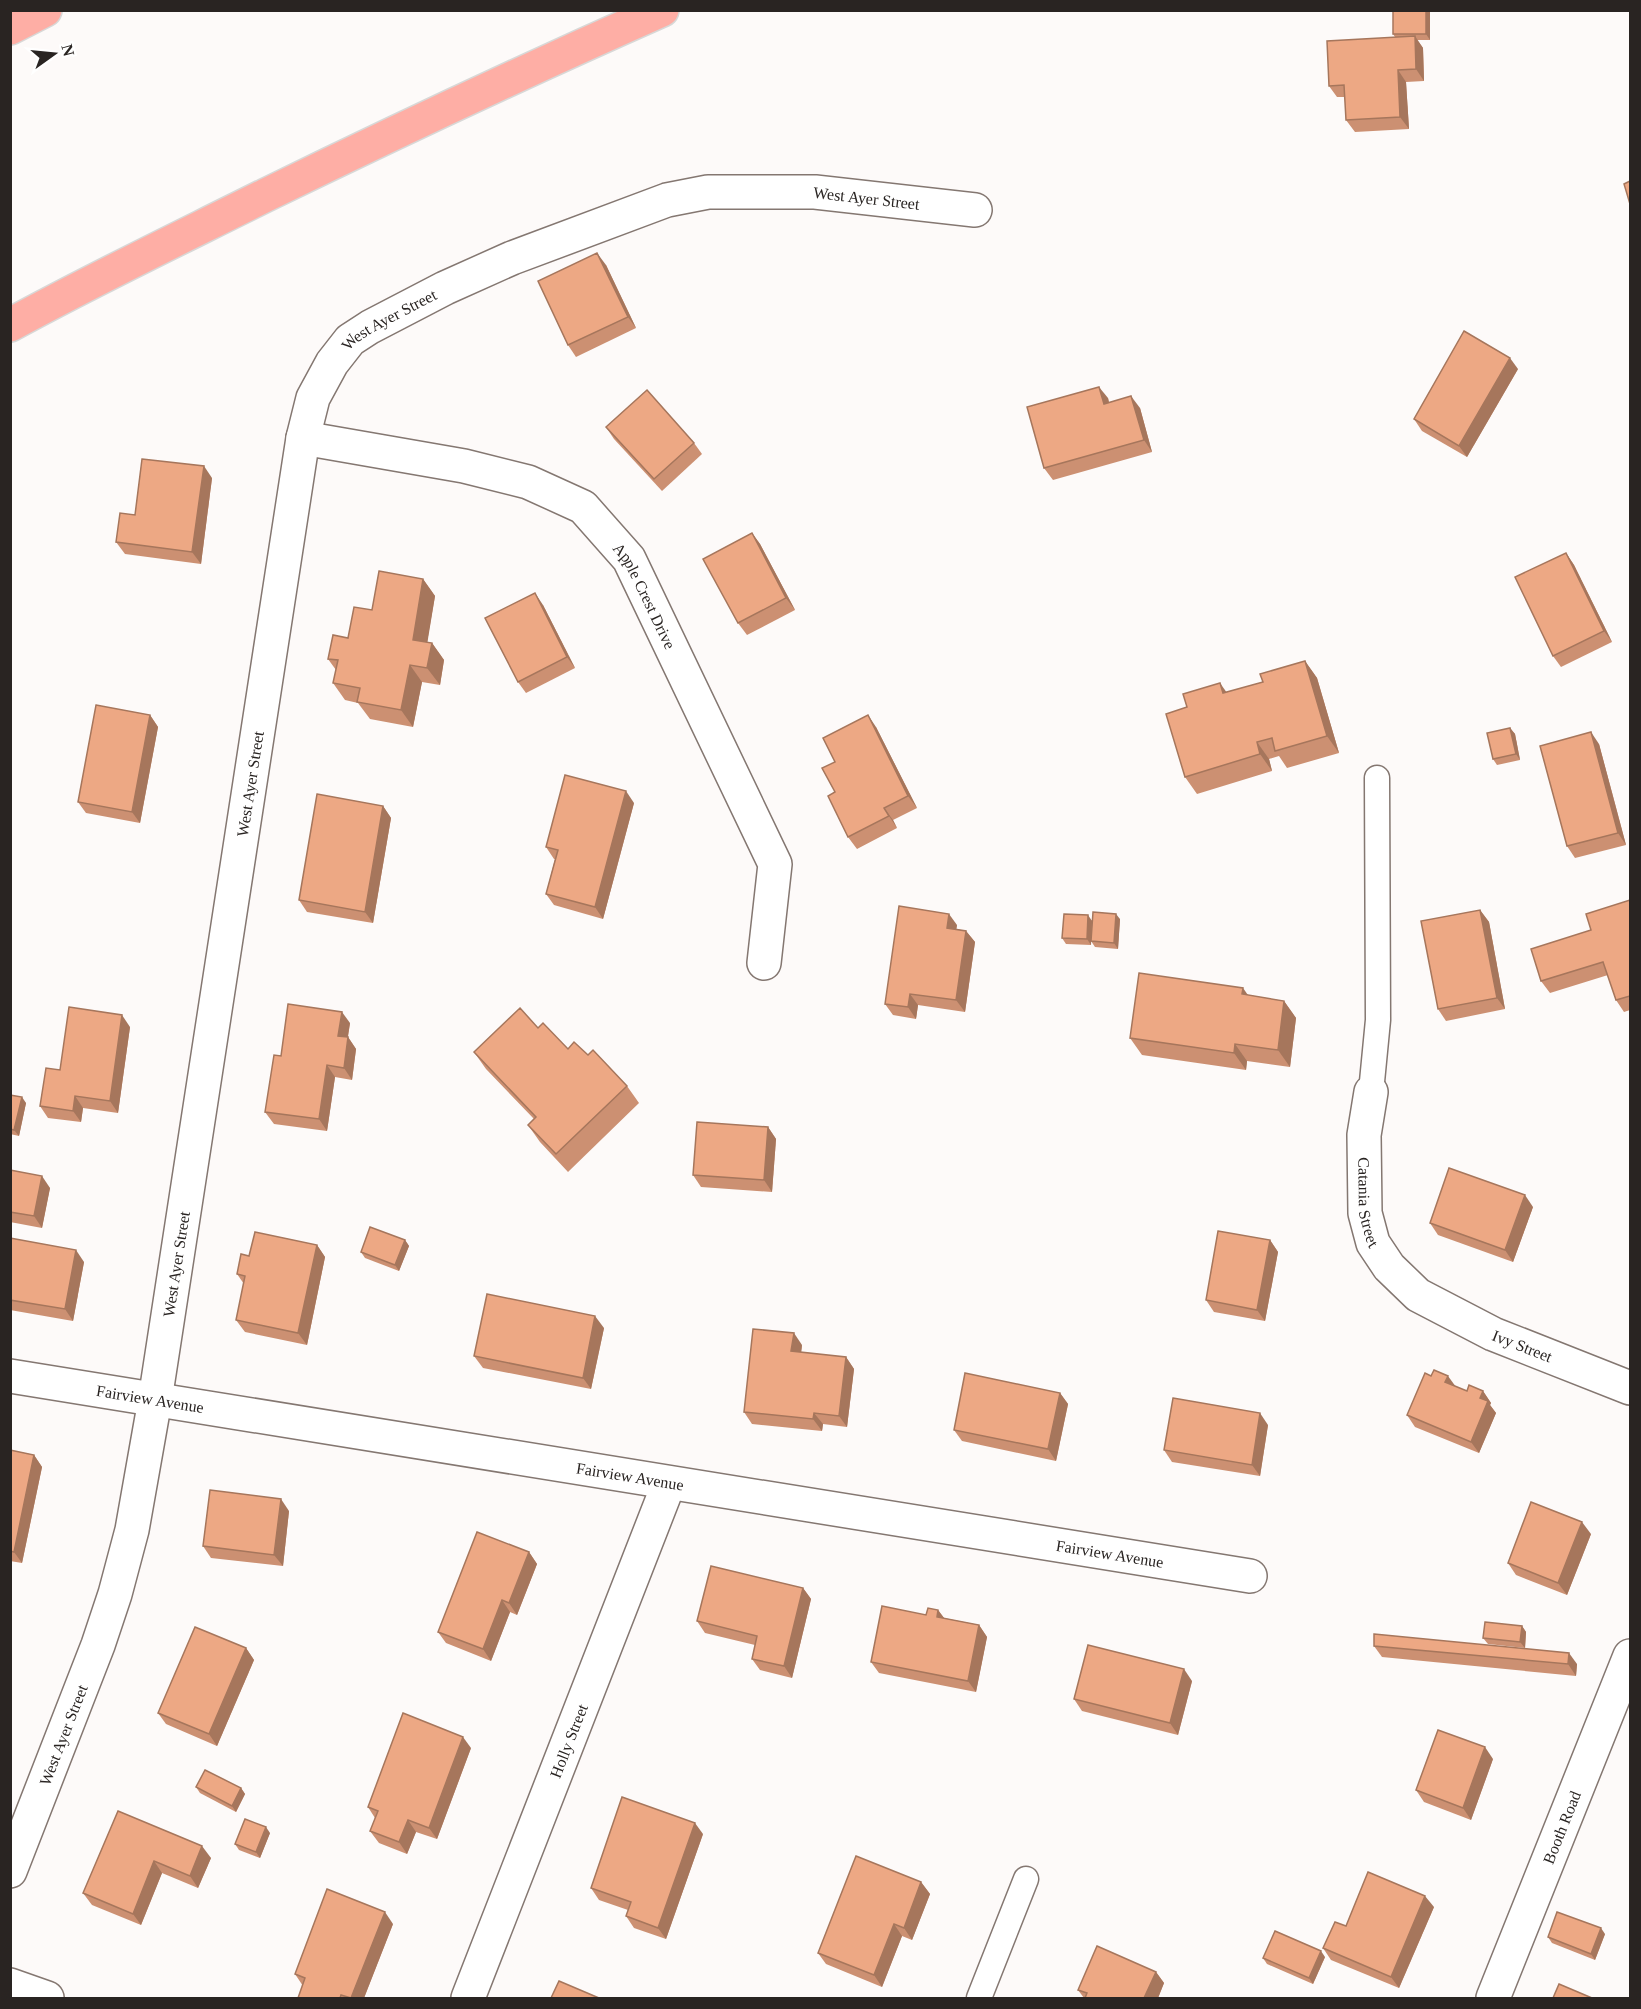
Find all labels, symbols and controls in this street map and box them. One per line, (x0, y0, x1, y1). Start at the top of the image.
north arrow (24, 24, 84, 84)
text: N (58, 42, 78, 58)
street label: West Ayer Street (813, 184, 921, 213)
street label: West Ayer Street (338, 286, 440, 353)
street label: Apple Crest Drive (610, 540, 679, 652)
street label: West Ayer Street (234, 729, 267, 838)
street label: Catania Street (1355, 1157, 1382, 1251)
street label: West Ayer Street (160, 1210, 193, 1318)
street label: Ivy Street (1490, 1327, 1555, 1366)
street label: Fairview Avenue (95, 1382, 205, 1416)
street label: Fairview Avenue (575, 1459, 685, 1494)
street label: Fairview Avenue (1055, 1537, 1165, 1571)
street label: West Ayer Street (36, 1682, 91, 1788)
street label: Holly Street (547, 1701, 591, 1780)
street label: Booth Road (1540, 1789, 1584, 1866)

